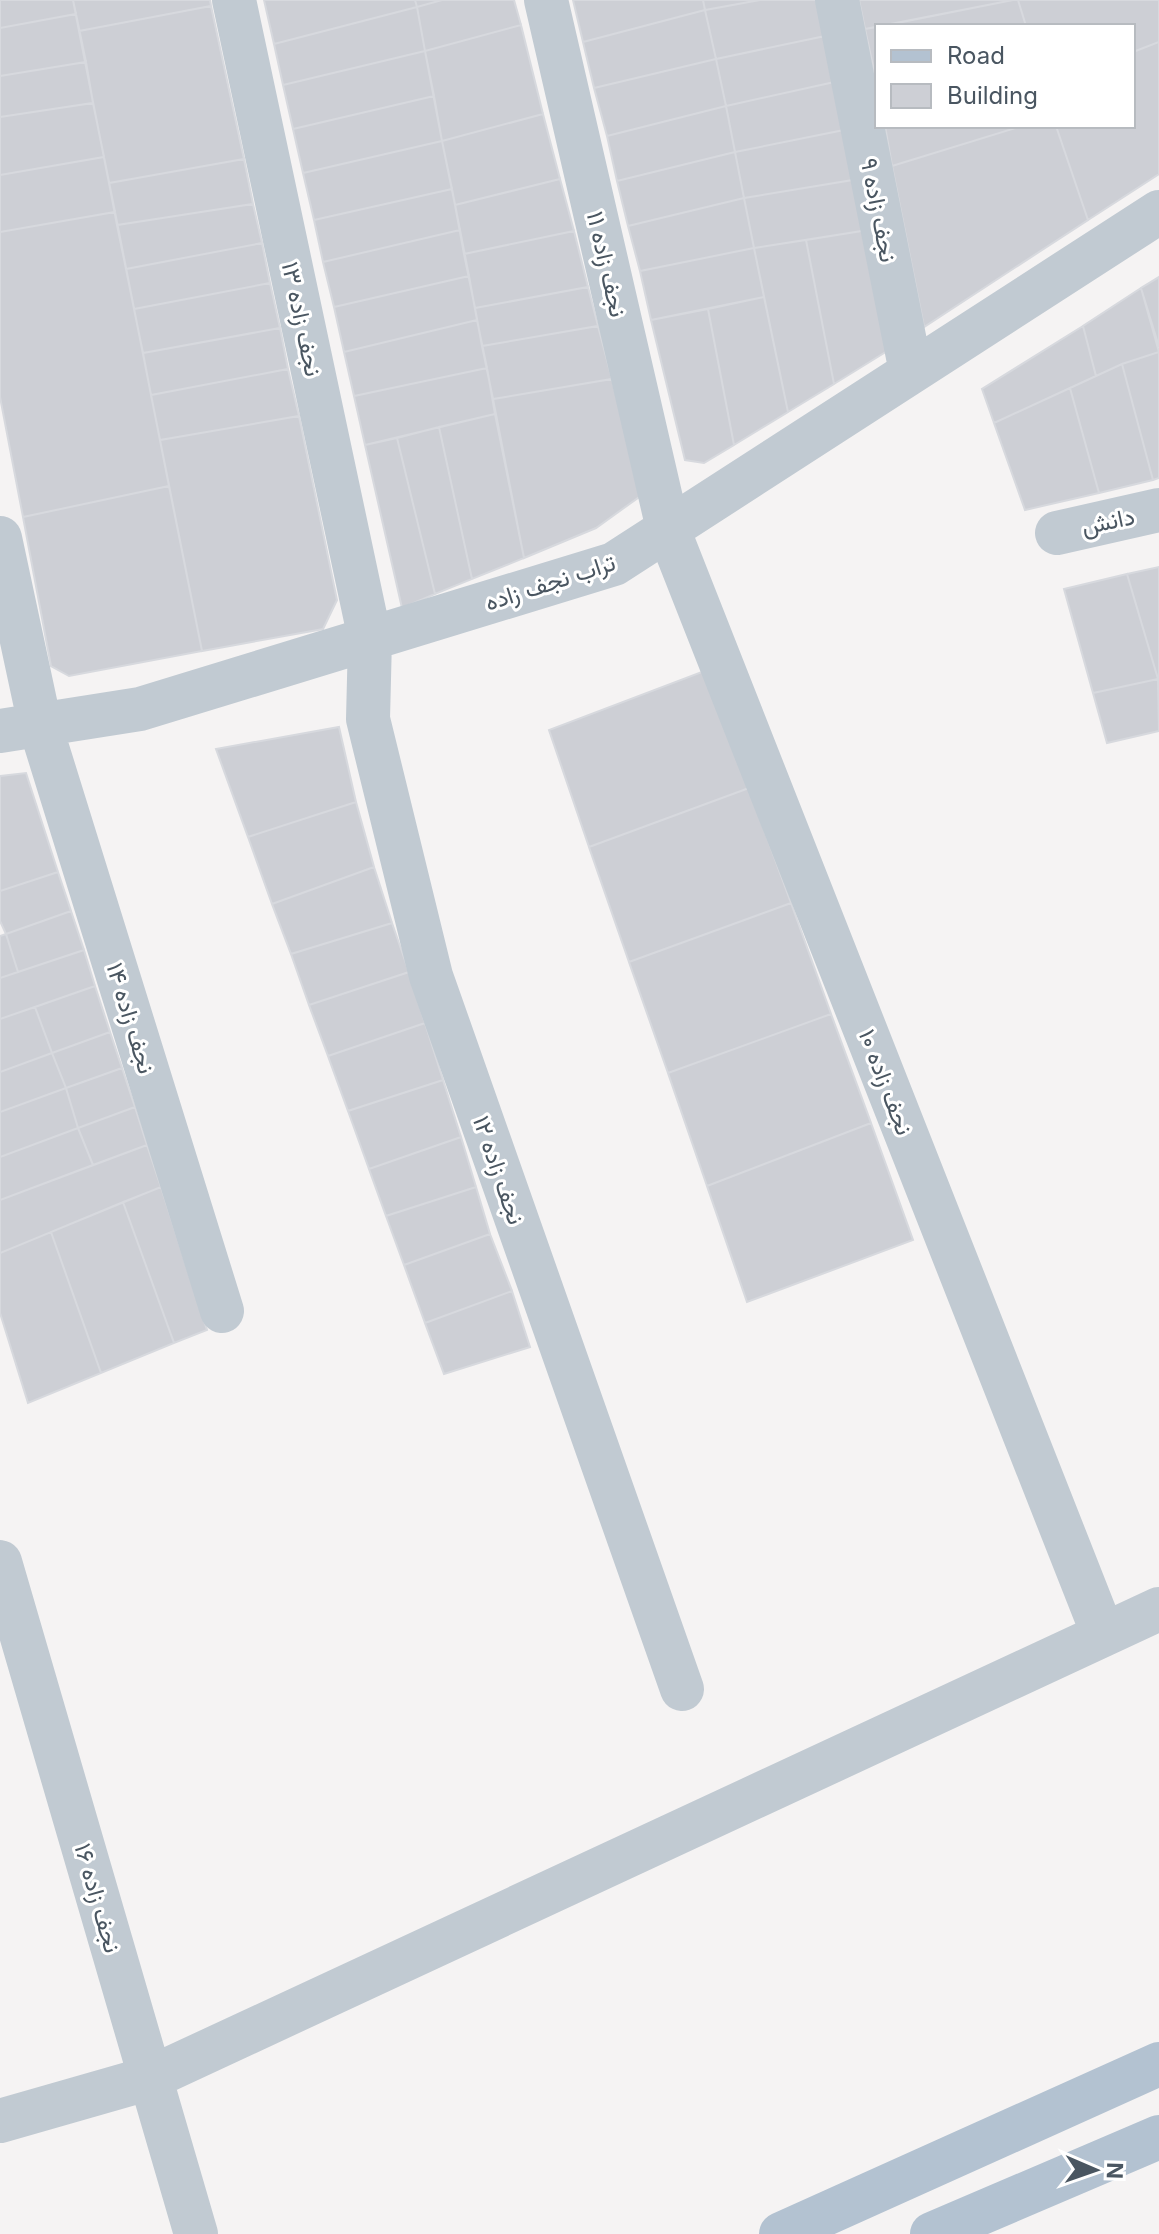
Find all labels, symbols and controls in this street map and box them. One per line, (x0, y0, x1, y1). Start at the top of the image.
legend (875, 24, 1135, 128)
text: Road (947, 41, 1005, 70)
text: Building (947, 81, 1038, 110)
street label: نجف زاده ۹ (854, 156, 903, 265)
street label: نجف زاده ۱۱ (580, 208, 633, 320)
street label: نجف زاده ۱۳ (275, 259, 328, 379)
street label: دانش (1079, 501, 1137, 541)
street label: تراب نجف زاده (481, 547, 619, 618)
street label: نجف زاده ۱۴ (99, 959, 162, 1077)
street label: نجف زاده ۱۰ (852, 1025, 919, 1139)
street label: نجف زاده ۱۲ (466, 1112, 531, 1229)
street label: نجف زاده ۱۶ (68, 1840, 127, 1956)
north arrow (1055, 2130, 1135, 2210)
text: N (1102, 2162, 1128, 2180)

